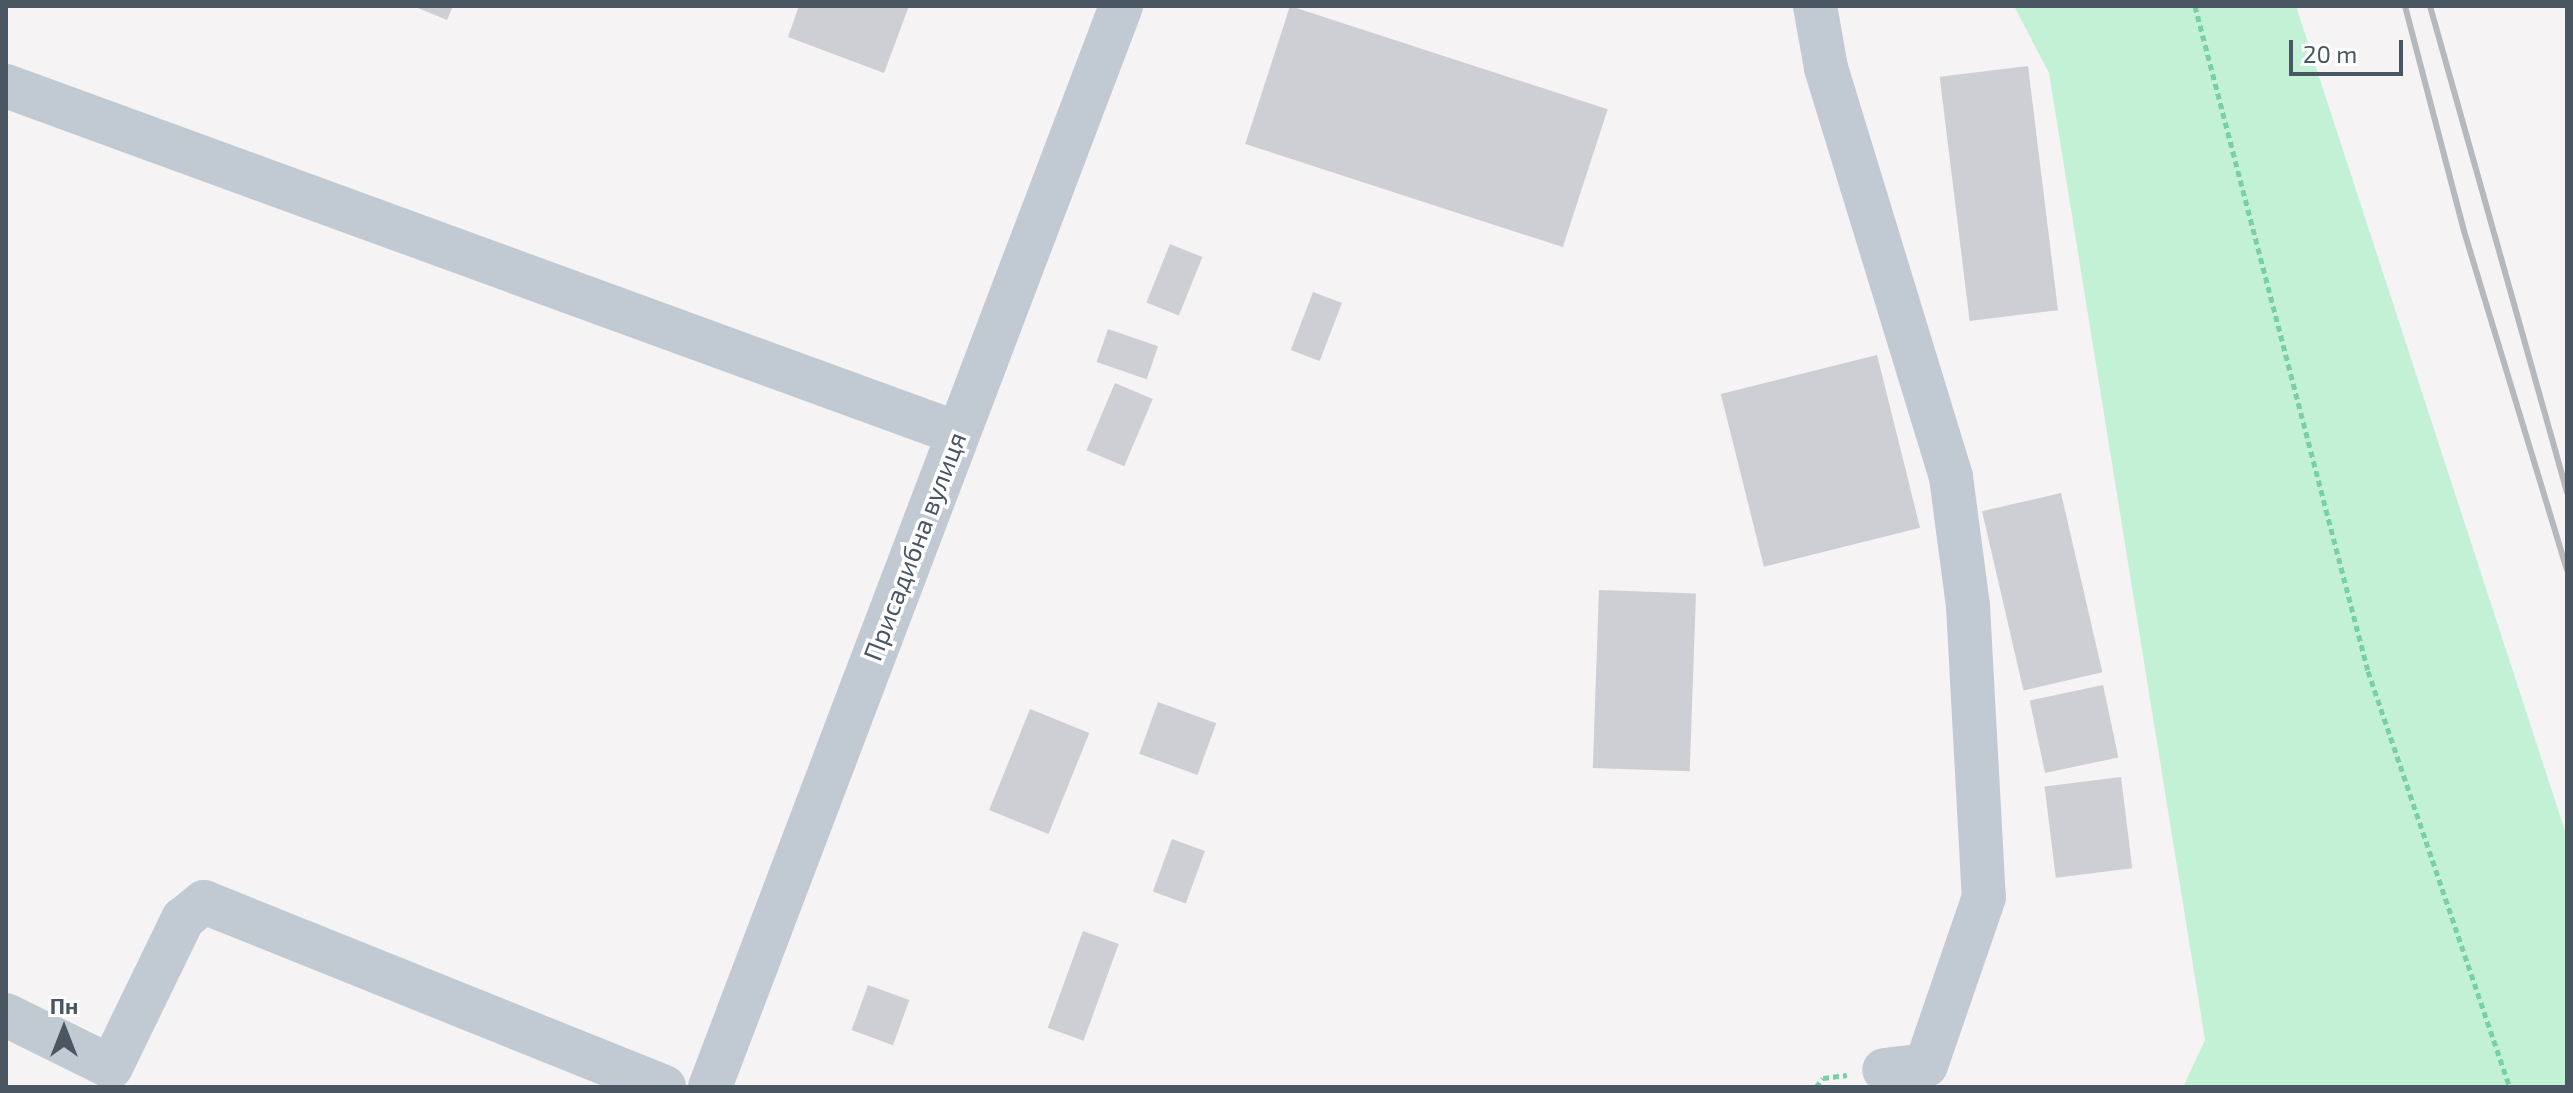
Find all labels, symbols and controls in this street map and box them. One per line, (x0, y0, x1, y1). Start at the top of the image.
scale bar (2293, 24, 2407, 74)
text: 20 m (2303, 39, 2357, 68)
street label: Присадибна вулиця (856, 427, 972, 665)
north arrow (24, 989, 104, 1069)
text: Пн (50, 992, 78, 1018)

